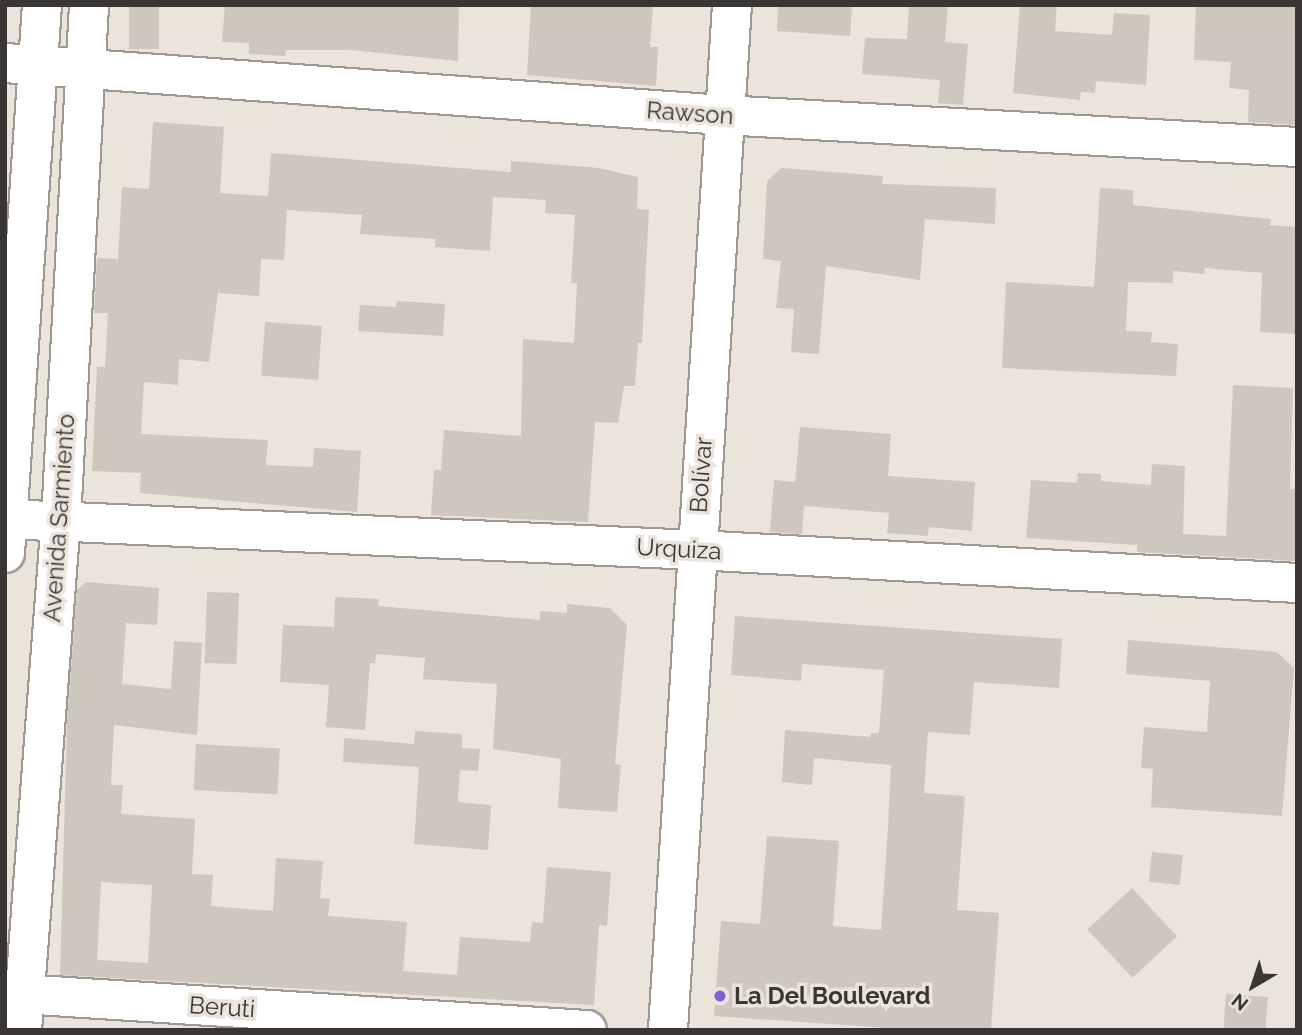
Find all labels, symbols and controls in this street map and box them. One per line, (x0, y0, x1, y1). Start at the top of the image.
street label: Rawson (645, 96, 735, 130)
street label: Avenida Sarmiento (37, 413, 81, 623)
street label: Bolívar (684, 436, 718, 514)
street label: Urquiza (636, 532, 722, 566)
north arrow (1218, 951, 1288, 1021)
place label: La Del Boulevard (734, 982, 931, 1010)
marker: La Del Boulevard (712, 988, 728, 1004)
text: N (1227, 989, 1252, 1015)
street label: Beruti (188, 990, 256, 1024)

